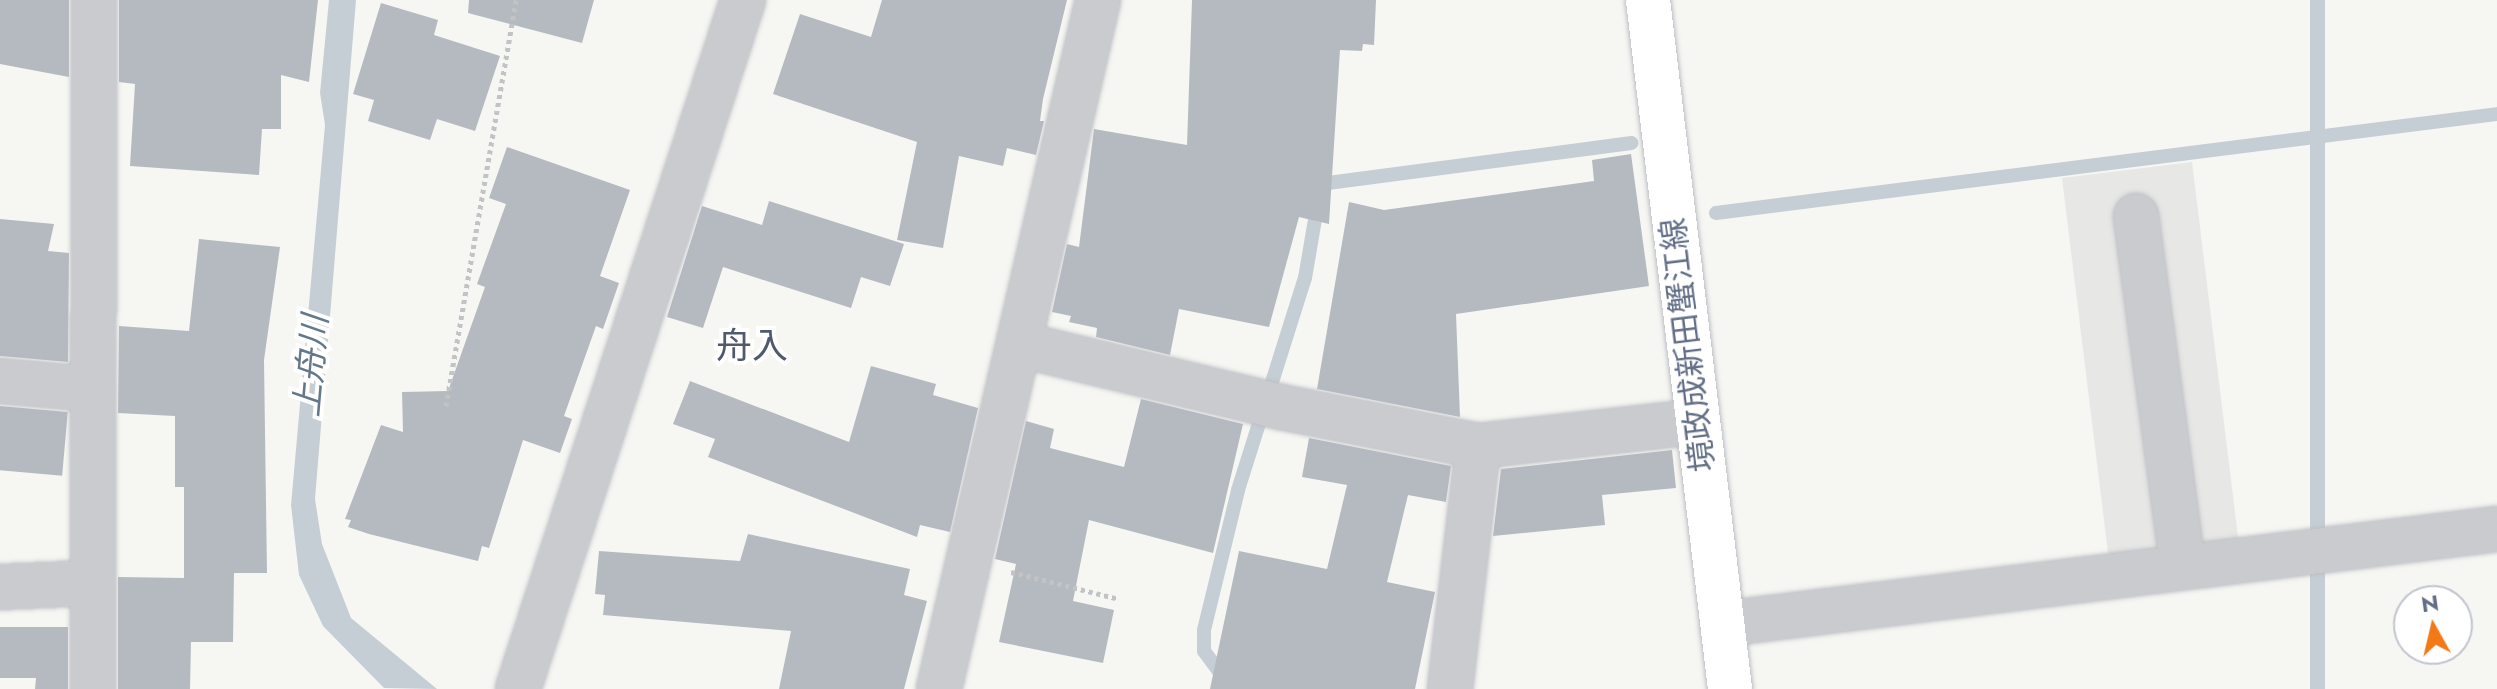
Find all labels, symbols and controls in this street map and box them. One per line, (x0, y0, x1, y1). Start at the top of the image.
street label: 境政成新田蟹江線 (1653, 216, 1723, 474)
water label: 上舟川 (286, 313, 336, 419)
district label: 舟入 (716, 324, 788, 368)
north arrow (2393, 585, 2473, 665)
text: N (2419, 586, 2441, 620)

